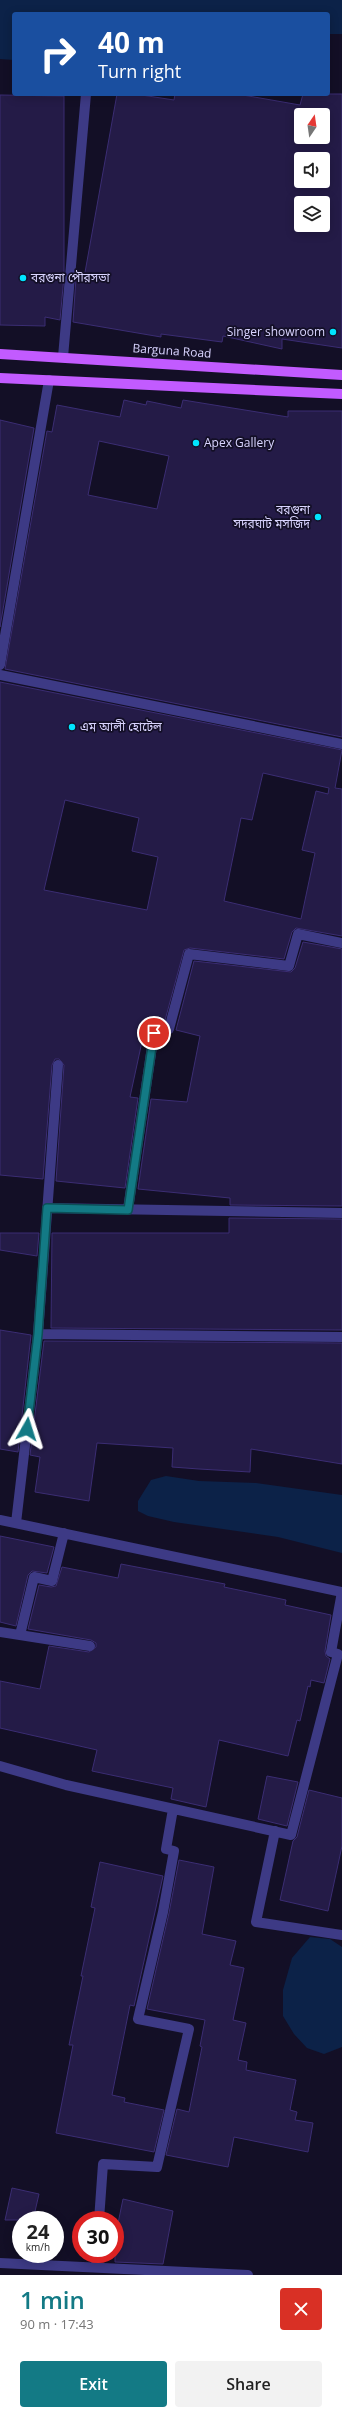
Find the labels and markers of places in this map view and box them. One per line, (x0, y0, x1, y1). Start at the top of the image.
place label: বরগুনা পৌরসভা (30, 269, 111, 286)
marker: বরগুনা পৌরসভা (18, 273, 28, 283)
place label: Singer showroom (227, 323, 325, 340)
marker: Singer showroom (328, 327, 338, 337)
place label: Apex Gallery (204, 434, 275, 451)
marker: Apex Gallery (191, 438, 201, 448)
place label: বরগুনা সদরঘাট মসজিদ (232, 501, 311, 532)
marker: বরগুনা সদরঘাট মসজিদ (313, 512, 323, 522)
place label: এম আলী হোটেল (80, 718, 162, 735)
marker: এম আলী হোটেল (67, 722, 77, 732)
pin (137, 1016, 171, 1050)

